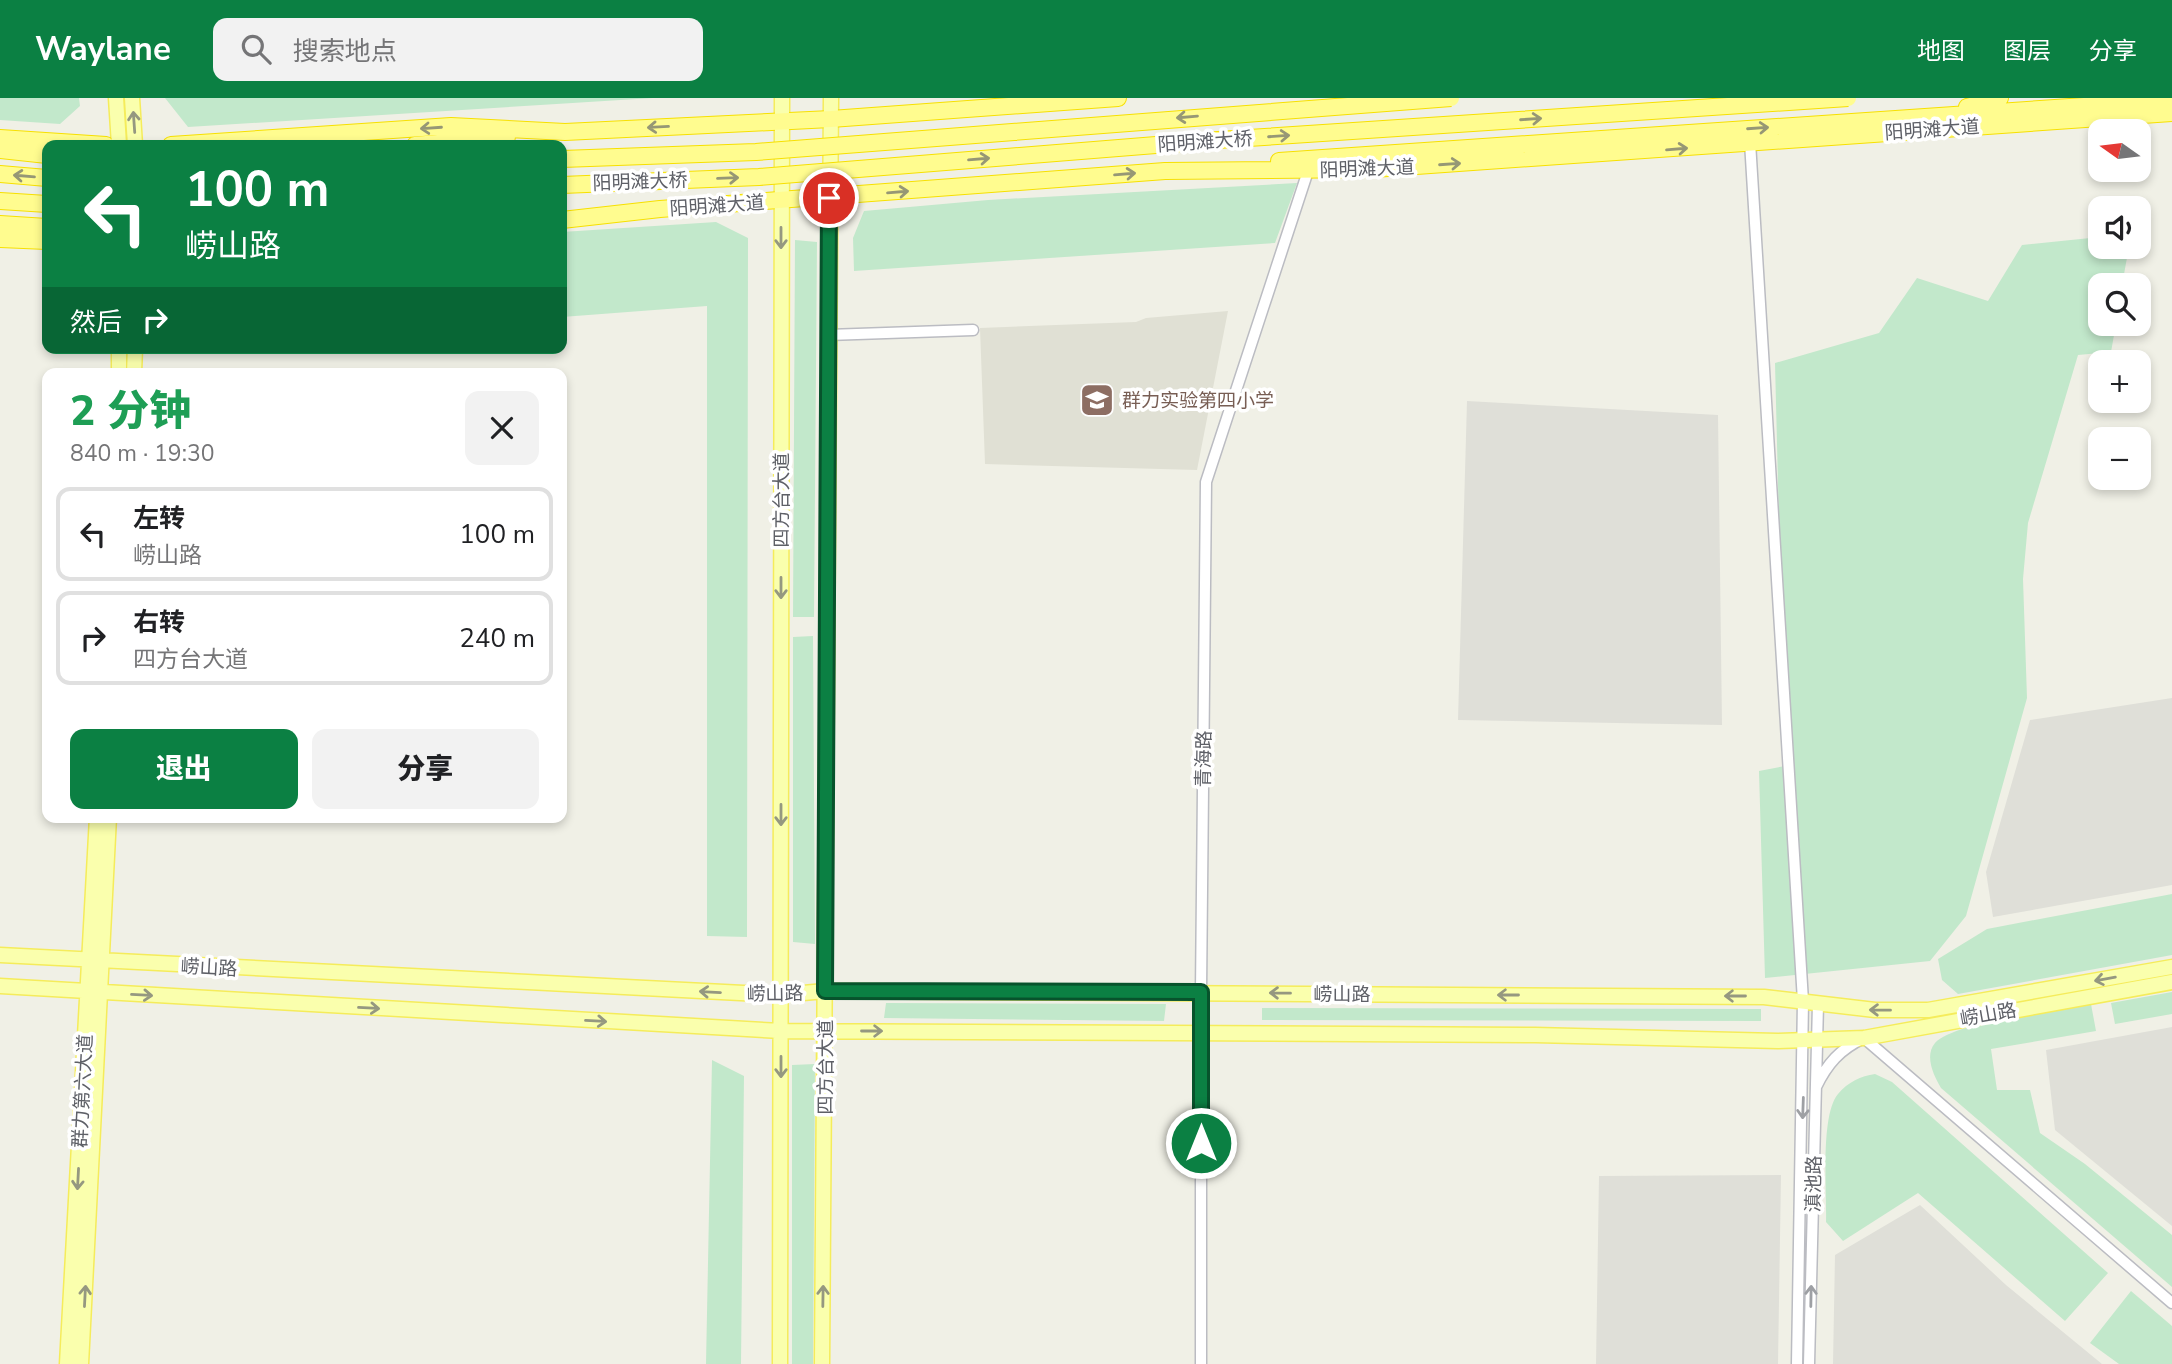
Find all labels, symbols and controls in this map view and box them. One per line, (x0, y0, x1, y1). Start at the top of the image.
search box (213, 18, 703, 81)
text: Waylane (35, 27, 171, 72)
icon: search (237, 30, 275, 68)
text: 搜索地点 (293, 34, 397, 69)
text: 地图 (1917, 35, 1965, 67)
text: 图层 (2003, 35, 2051, 67)
text: 分享 (2089, 35, 2137, 67)
one-way arrow (127, 111, 140, 133)
one-way arrow (1176, 111, 1199, 124)
one-way arrow (1519, 112, 1541, 125)
street label: 阳明滩大道 (1884, 114, 1980, 146)
north arrow (2088, 119, 2151, 182)
map controls (2088, 119, 2151, 490)
one-way arrow (648, 121, 670, 134)
one-way arrow (1746, 121, 1769, 134)
one-way arrow (420, 122, 443, 135)
street label: 阳明滩大桥 (1157, 126, 1253, 158)
one-way arrow (1267, 129, 1290, 142)
one-way arrow (1665, 142, 1688, 155)
one-way arrow (967, 152, 990, 165)
street label: 阳明滩大道 (1319, 154, 1415, 184)
text: 100 m (185, 156, 329, 223)
one-way arrow (1438, 157, 1461, 170)
street label: 阳明滩大桥 (592, 167, 688, 197)
one-way arrow (1113, 167, 1136, 180)
icon: left (70, 168, 161, 259)
pin (799, 168, 859, 228)
one-way arrow (13, 169, 35, 182)
one-way arrow (716, 171, 739, 184)
icon: arrive (810, 179, 848, 217)
one-way arrow (886, 185, 909, 198)
street label: 阳明滩大道 (669, 190, 765, 222)
button: sound (2088, 196, 2151, 259)
text: 崂山路 (185, 225, 281, 268)
one-way arrow (774, 226, 788, 249)
button: search (2088, 273, 2151, 336)
icon: right (136, 301, 174, 339)
text: 然后 (70, 305, 122, 340)
button: + (2088, 350, 2151, 413)
school or university icon: 群力实验第四小学 (1078, 381, 1116, 419)
text: 2 分钟 (70, 383, 191, 440)
place label: 群力实验第四小学 (1122, 388, 1274, 414)
button: close (465, 391, 539, 465)
button: − (2088, 427, 2151, 490)
text: 840 m · 19:30 (70, 438, 215, 469)
street label: 四方台大道 (769, 452, 795, 548)
text: 左转 (133, 501, 185, 536)
icon: left (74, 515, 112, 553)
text: 100 m (459, 517, 535, 552)
text: 崂山路 (133, 540, 202, 571)
one-way arrow (774, 576, 788, 599)
text: 右转 (133, 605, 185, 640)
icon: right (74, 619, 112, 657)
text: 240 m (459, 621, 535, 656)
text: 四方台大道 (133, 644, 248, 675)
button: 退出 (70, 729, 298, 809)
button: 分享 (312, 729, 539, 809)
street label: 青海路 (1191, 730, 1217, 788)
one-way arrow (774, 804, 788, 827)
street label: 崂山路 (180, 954, 238, 982)
one-way arrow (2094, 973, 2117, 986)
street label: 崂山路 (746, 981, 804, 1007)
street label: 崂山路 (1313, 982, 1371, 1008)
one-way arrow (699, 985, 722, 998)
one-way arrow (1269, 987, 1292, 1000)
one-way arrow (130, 988, 153, 1001)
one-way arrow (1496, 988, 1519, 1002)
one-way arrow (1724, 990, 1747, 1003)
street label: 崂山路 (1958, 997, 2019, 1033)
one-way arrow (357, 1001, 380, 1014)
one-way arrow (1869, 1003, 1892, 1017)
one-way arrow (584, 1014, 607, 1027)
street label: 四方台大道 (813, 1019, 839, 1115)
one-way arrow (860, 1024, 883, 1038)
street label: 群力第六大道 (67, 1033, 99, 1149)
one-way arrow (774, 1056, 788, 1079)
one-way arrow (1797, 1096, 1810, 1119)
position arrow (1164, 1106, 1238, 1180)
street label: 滇池路 (1801, 1155, 1827, 1213)
one-way arrow (71, 1167, 84, 1190)
one-way arrow (78, 1285, 91, 1308)
one-way arrow (816, 1285, 830, 1308)
one-way arrow (1804, 1285, 1817, 1308)

